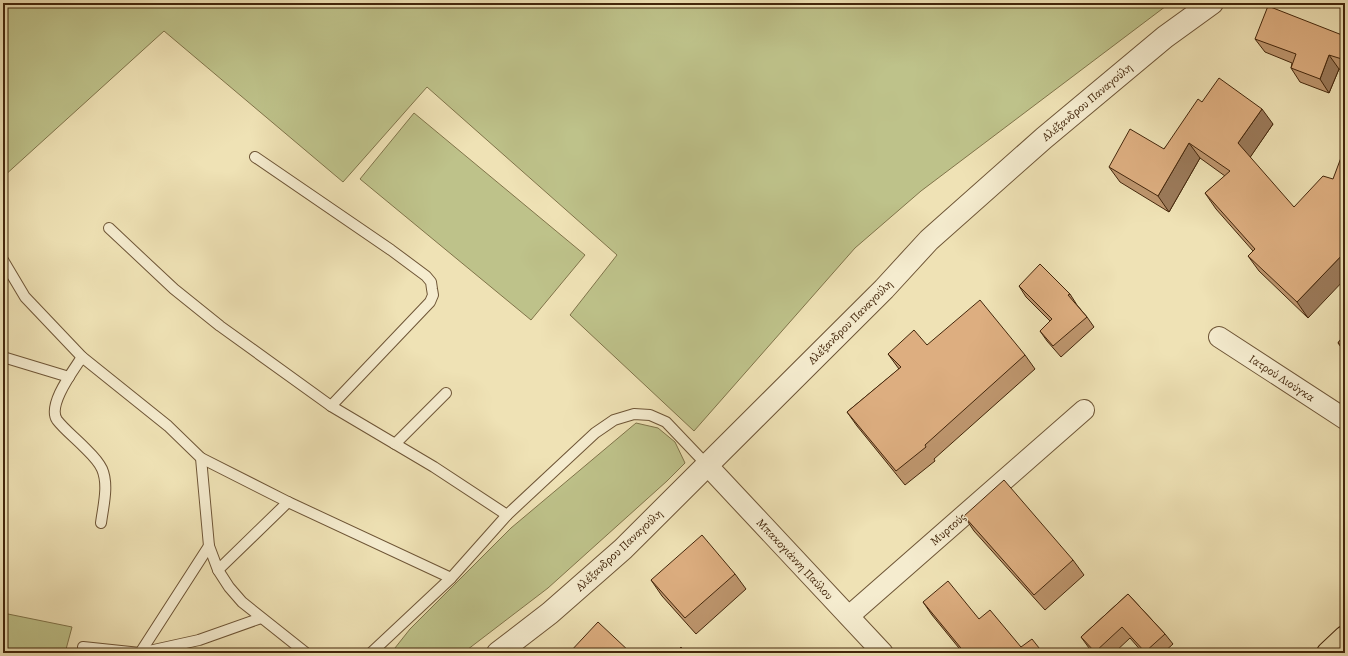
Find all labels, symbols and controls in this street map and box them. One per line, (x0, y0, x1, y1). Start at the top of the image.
street label: Αλέξανδρου Παναγούλη (1038, 59, 1136, 145)
street label: Αλέξανδρου Παναγούλη (803, 276, 896, 369)
street label: Ιατρού Λιούγκα (1246, 351, 1318, 406)
street label: Αλέξανδρου Παναγούλη (571, 505, 666, 595)
street label: Μυρτούς (927, 509, 969, 549)
street label: Μπακογιάννη Παύλου (753, 515, 837, 603)

